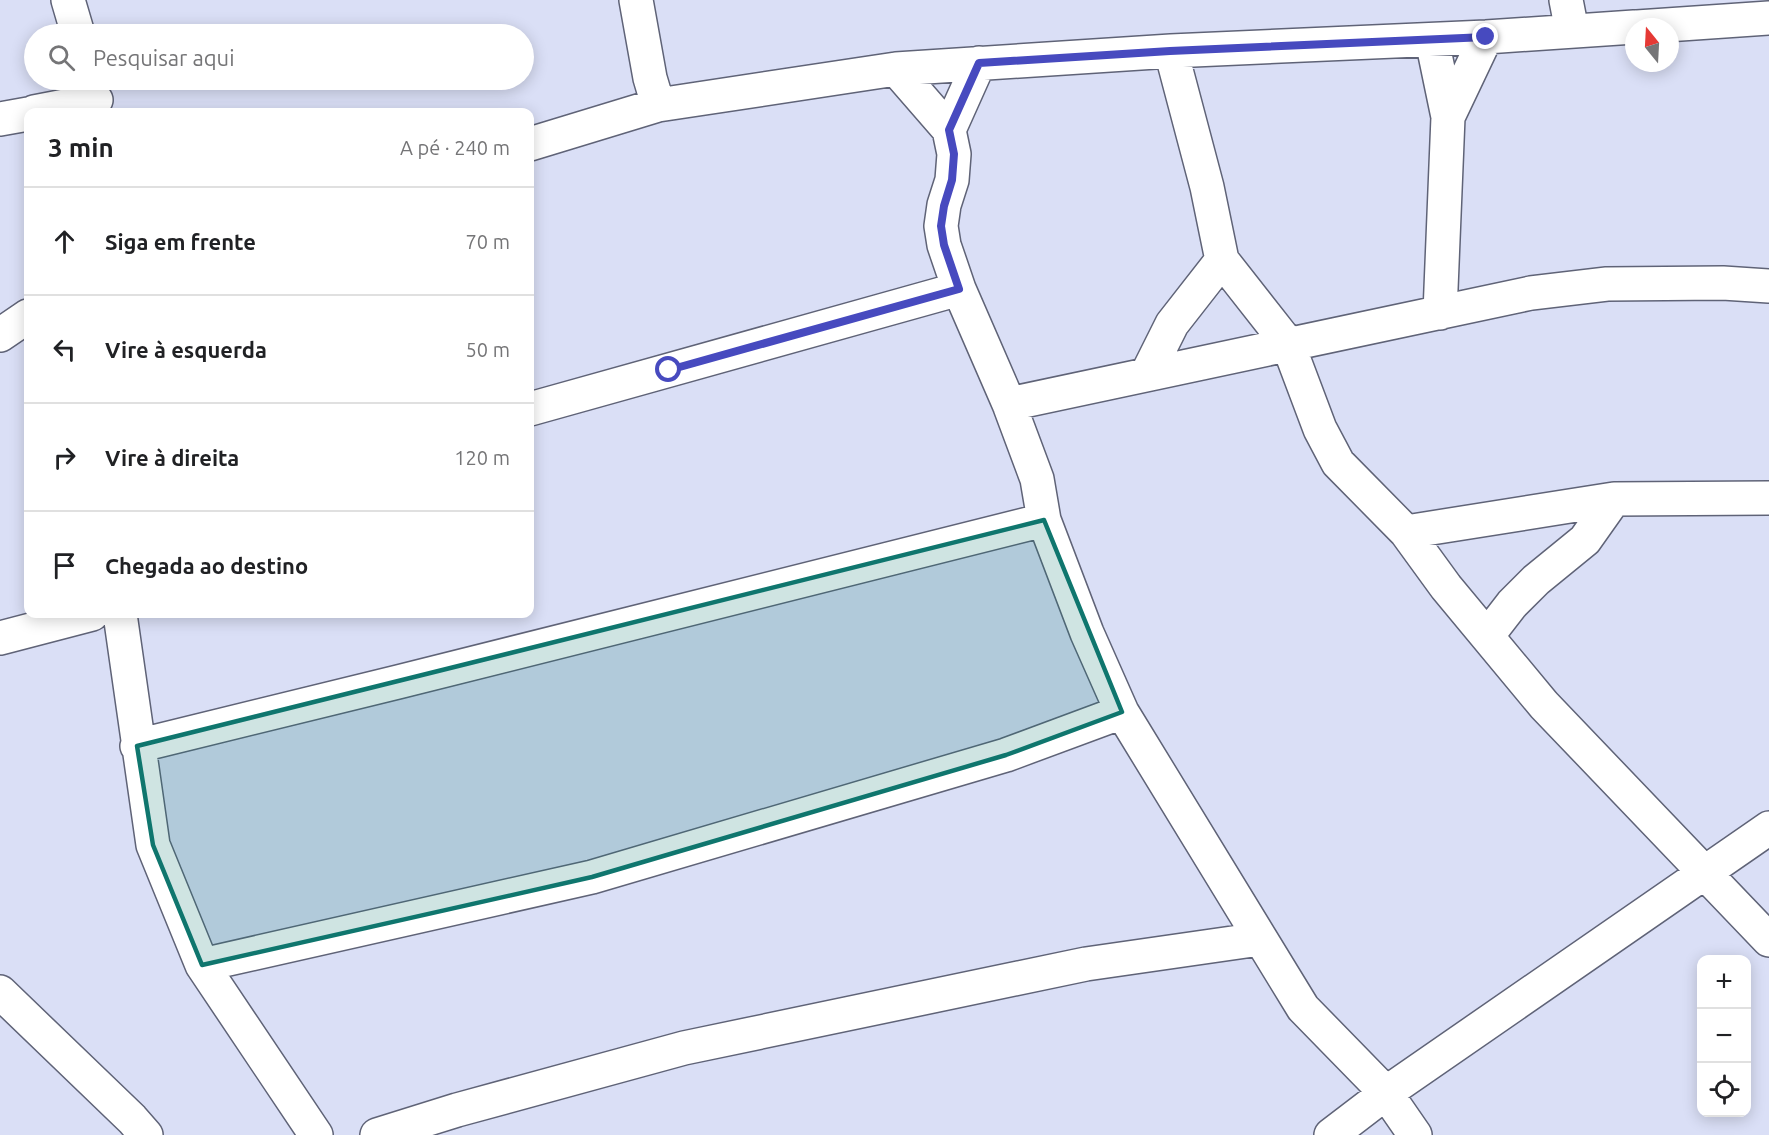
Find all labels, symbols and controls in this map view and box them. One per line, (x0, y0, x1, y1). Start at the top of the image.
north arrow (1625, 18, 1679, 72)
route end (1472, 23, 1498, 49)
search box (24, 24, 534, 90)
icon: search (45, 41, 78, 74)
text: Pesquisar aqui (93, 45, 235, 70)
text: 3 min (48, 133, 114, 162)
text: A pé · 240 m (400, 136, 510, 159)
icon: ahead (48, 225, 81, 258)
text: Siga em frente (105, 229, 256, 254)
text: 70 m (466, 230, 510, 253)
icon: left (48, 333, 81, 366)
text: Vire à esquerda (105, 337, 267, 362)
text: 50 m (466, 338, 510, 361)
route start (655, 356, 681, 382)
icon: right (48, 441, 81, 474)
text: Vire à direita (105, 445, 239, 470)
text: 120 m (454, 446, 510, 469)
icon: arrive (48, 549, 81, 582)
text: Chegada ao destino (105, 553, 308, 578)
map controls (1697, 955, 1751, 1117)
button: + (1697, 955, 1751, 1009)
button: − (1697, 1009, 1751, 1063)
button: locate (1697, 1063, 1751, 1117)

